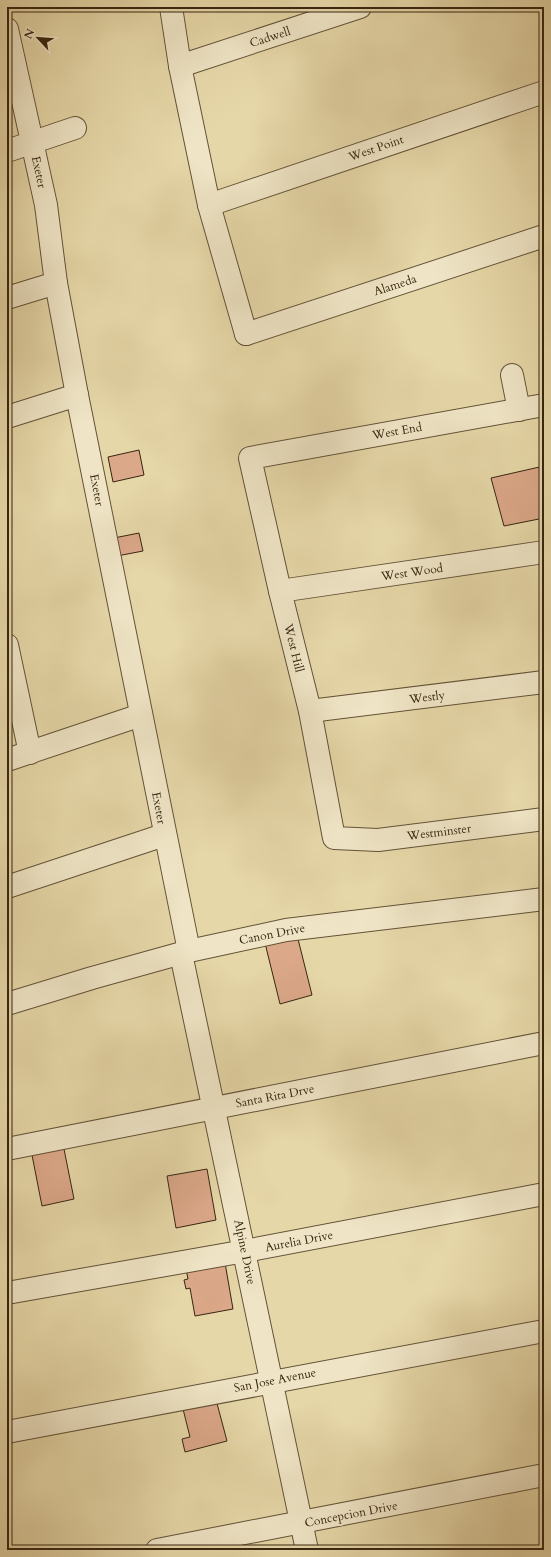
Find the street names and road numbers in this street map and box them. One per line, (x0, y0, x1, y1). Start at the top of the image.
street label: Cadwell (248, 23, 292, 51)
street label: West Point (345, 131, 406, 165)
street label: Exeter (28, 154, 50, 190)
street label: Alameda (372, 270, 419, 299)
street label: West End (370, 419, 424, 443)
street label: Exeter (86, 473, 108, 508)
street label: West Wood (379, 560, 445, 584)
street label: West Hill (280, 621, 308, 674)
street label: Westly (407, 687, 446, 707)
street label: Exeter (148, 791, 170, 826)
street label: Westminster (405, 820, 473, 844)
street label: Canon Drive (238, 920, 306, 948)
street label: Santa Rita Drve (234, 1081, 316, 1111)
street label: Alpine Drive (230, 1218, 260, 1286)
street label: Aurelia Drive (264, 1227, 334, 1255)
street label: San Jose Avenue (233, 1364, 317, 1396)
street label: Concepcion Drive (303, 1497, 399, 1531)

